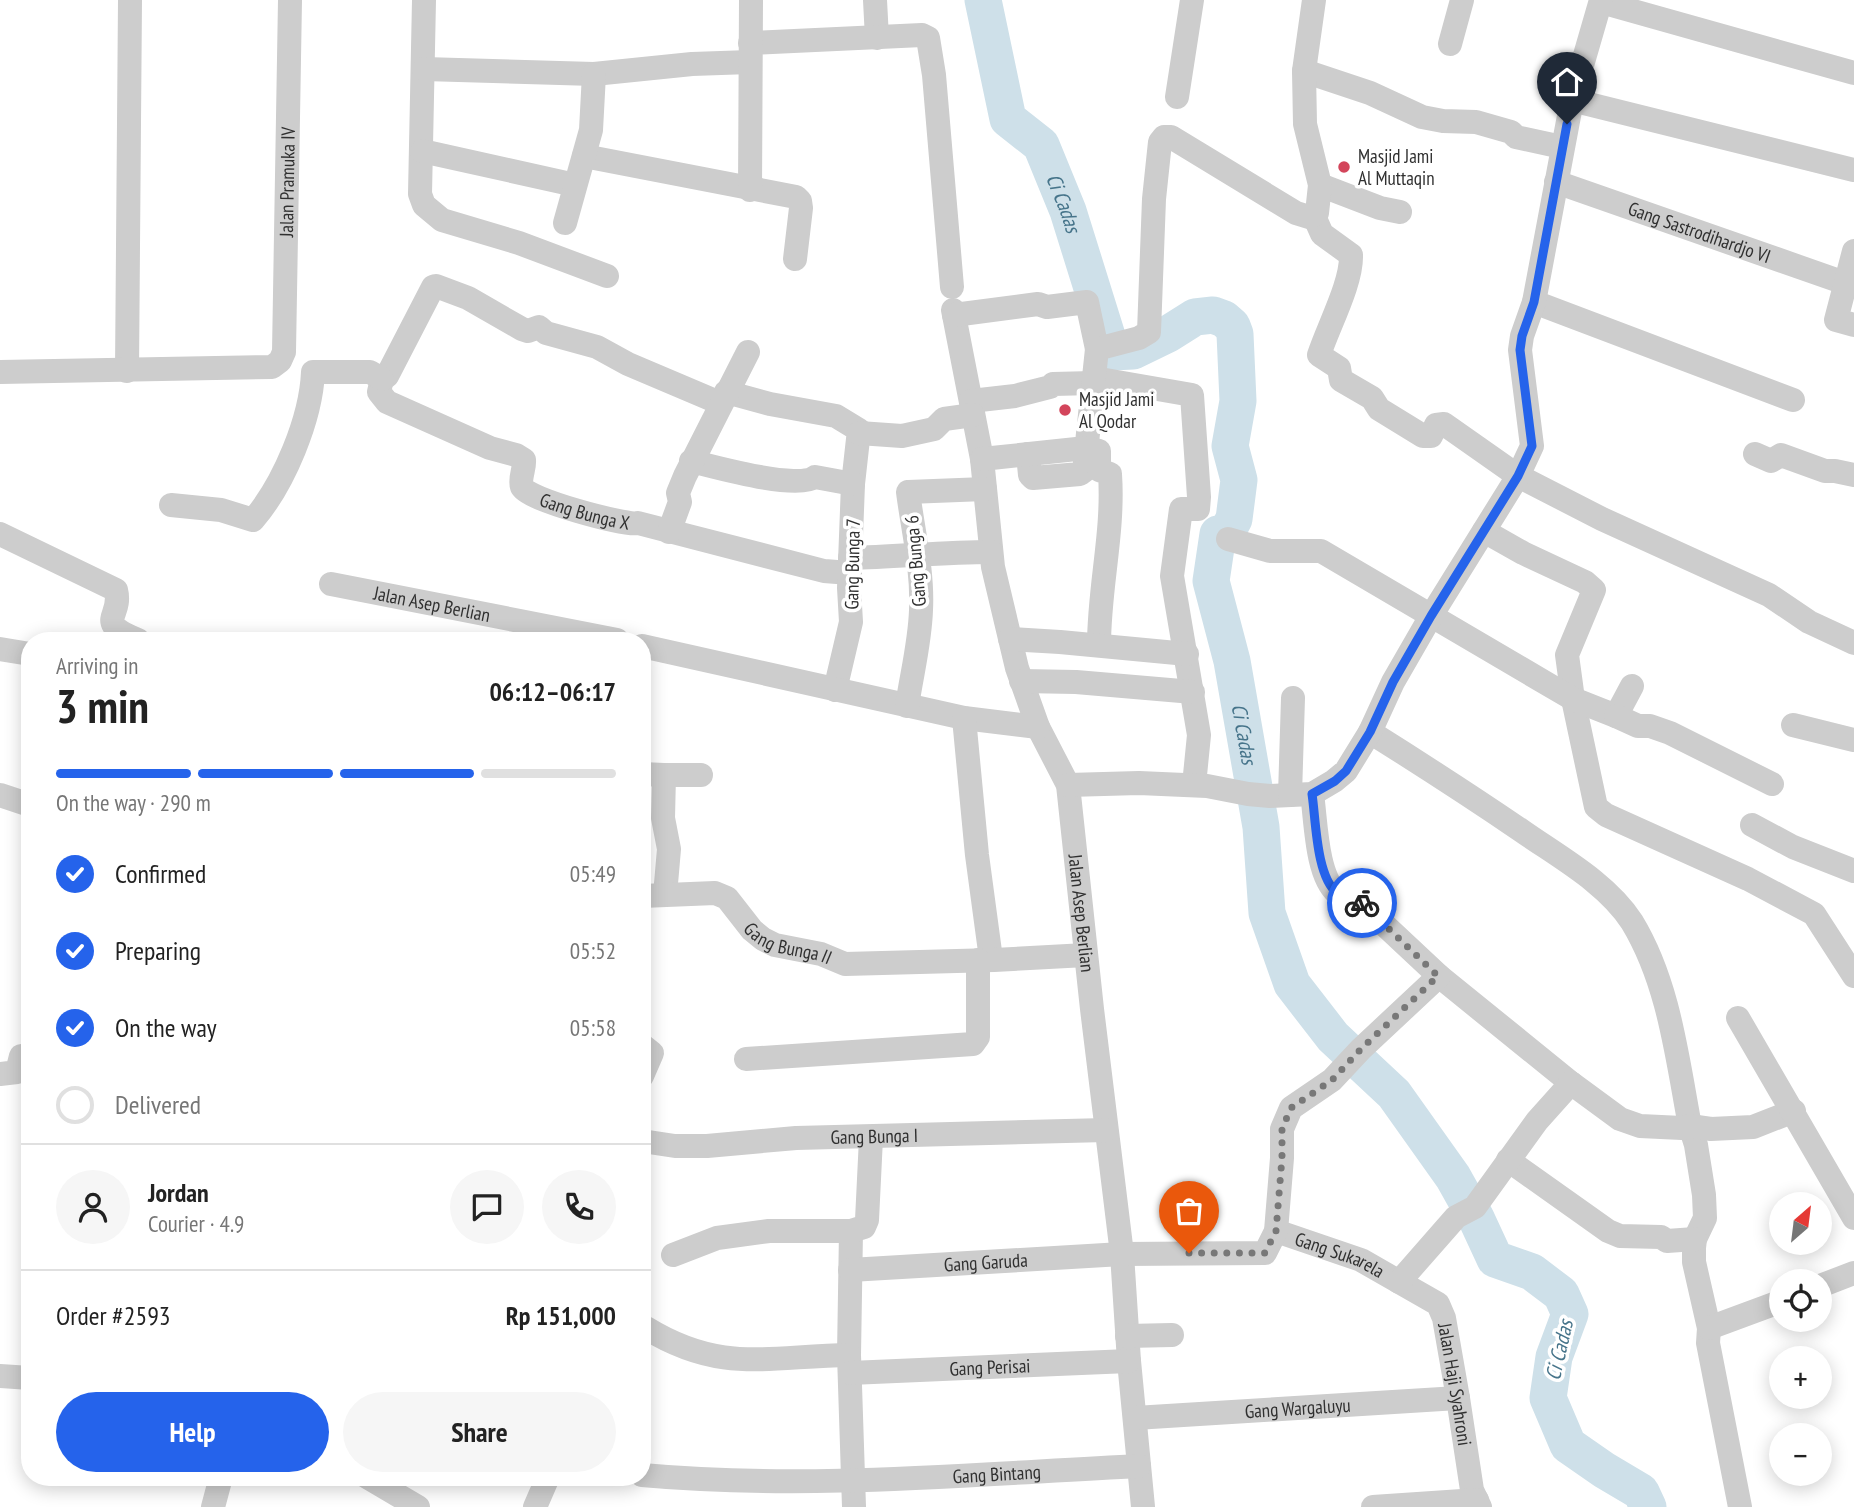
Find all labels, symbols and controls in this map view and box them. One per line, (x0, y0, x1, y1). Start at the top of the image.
pin (1537, 52, 1597, 124)
icon: home (1548, 63, 1586, 101)
street label: Jalan Pramuka IV (274, 126, 300, 238)
place label: Masjid Jami Al Muttaqin (1358, 144, 1435, 190)
marker: Masjid Jami Al Muttaqin (1336, 159, 1352, 175)
water label: Ci Cadas (1041, 169, 1088, 237)
street label: Gang Sastrodihardjo VI (1625, 196, 1774, 268)
place label: Masjid Jami Al Qodar (1079, 387, 1154, 433)
marker: Masjid Jami Al Qodar (1057, 402, 1073, 418)
street label: Gang Bunga X (536, 487, 632, 535)
street label: Gang Bunga 6 (899, 514, 931, 608)
street label: Gang Bunga 7 (839, 518, 865, 610)
street label: Jalan Asep Berlian (371, 580, 492, 627)
text: Arriving in (56, 651, 138, 680)
text: 06:12–06:17 (489, 675, 616, 708)
text: 3 min (56, 676, 149, 736)
water label: Ci Cadas (1226, 702, 1264, 768)
text: On the way · 290 m (56, 788, 211, 817)
street label: Jalan Asep Berlian (1063, 852, 1100, 973)
icon: check (56, 855, 94, 893)
text: Confirmed (115, 857, 206, 890)
text: 05:49 (570, 859, 616, 888)
courier (1327, 868, 1397, 938)
icon: bike (1343, 884, 1381, 922)
street label: Gang Bunga II (738, 917, 836, 969)
icon: check (56, 932, 94, 970)
text: Preparing (115, 934, 201, 967)
text: 05:52 (570, 936, 616, 965)
icon: check (56, 1009, 94, 1047)
text: On the way (115, 1011, 217, 1044)
text: 05:58 (570, 1013, 616, 1042)
text: Delivered (115, 1088, 201, 1121)
street label: Gang Bunga I (830, 1123, 918, 1149)
button: person (56, 1170, 130, 1244)
button: chat (450, 1170, 524, 1244)
button: phone (542, 1170, 616, 1244)
text: Jordan (148, 1176, 209, 1209)
pin (1159, 1181, 1219, 1253)
icon: bag (1170, 1192, 1208, 1230)
north arrow (1769, 1192, 1832, 1255)
map controls (1769, 1192, 1832, 1486)
text: Courier · 4.9 (148, 1209, 244, 1238)
street label: Gang Sukarela (1292, 1226, 1389, 1283)
street label: Gang Garuda (943, 1248, 1028, 1276)
button: locate (1769, 1269, 1832, 1332)
text: Order #2593 (56, 1299, 171, 1332)
text: Rp 151,000 (506, 1299, 616, 1332)
water label: Ci Cadas (1539, 1315, 1579, 1383)
street label: Jalan Haji Syahroni (1433, 1320, 1477, 1447)
button: + (1769, 1346, 1832, 1409)
street label: Gang Perisai (949, 1353, 1031, 1381)
button: Help (56, 1392, 329, 1472)
button: Share (343, 1392, 616, 1472)
street label: Gang Wargaluyu (1244, 1393, 1351, 1423)
button: − (1769, 1423, 1832, 1486)
street label: Gang Bintang (952, 1459, 1042, 1488)

